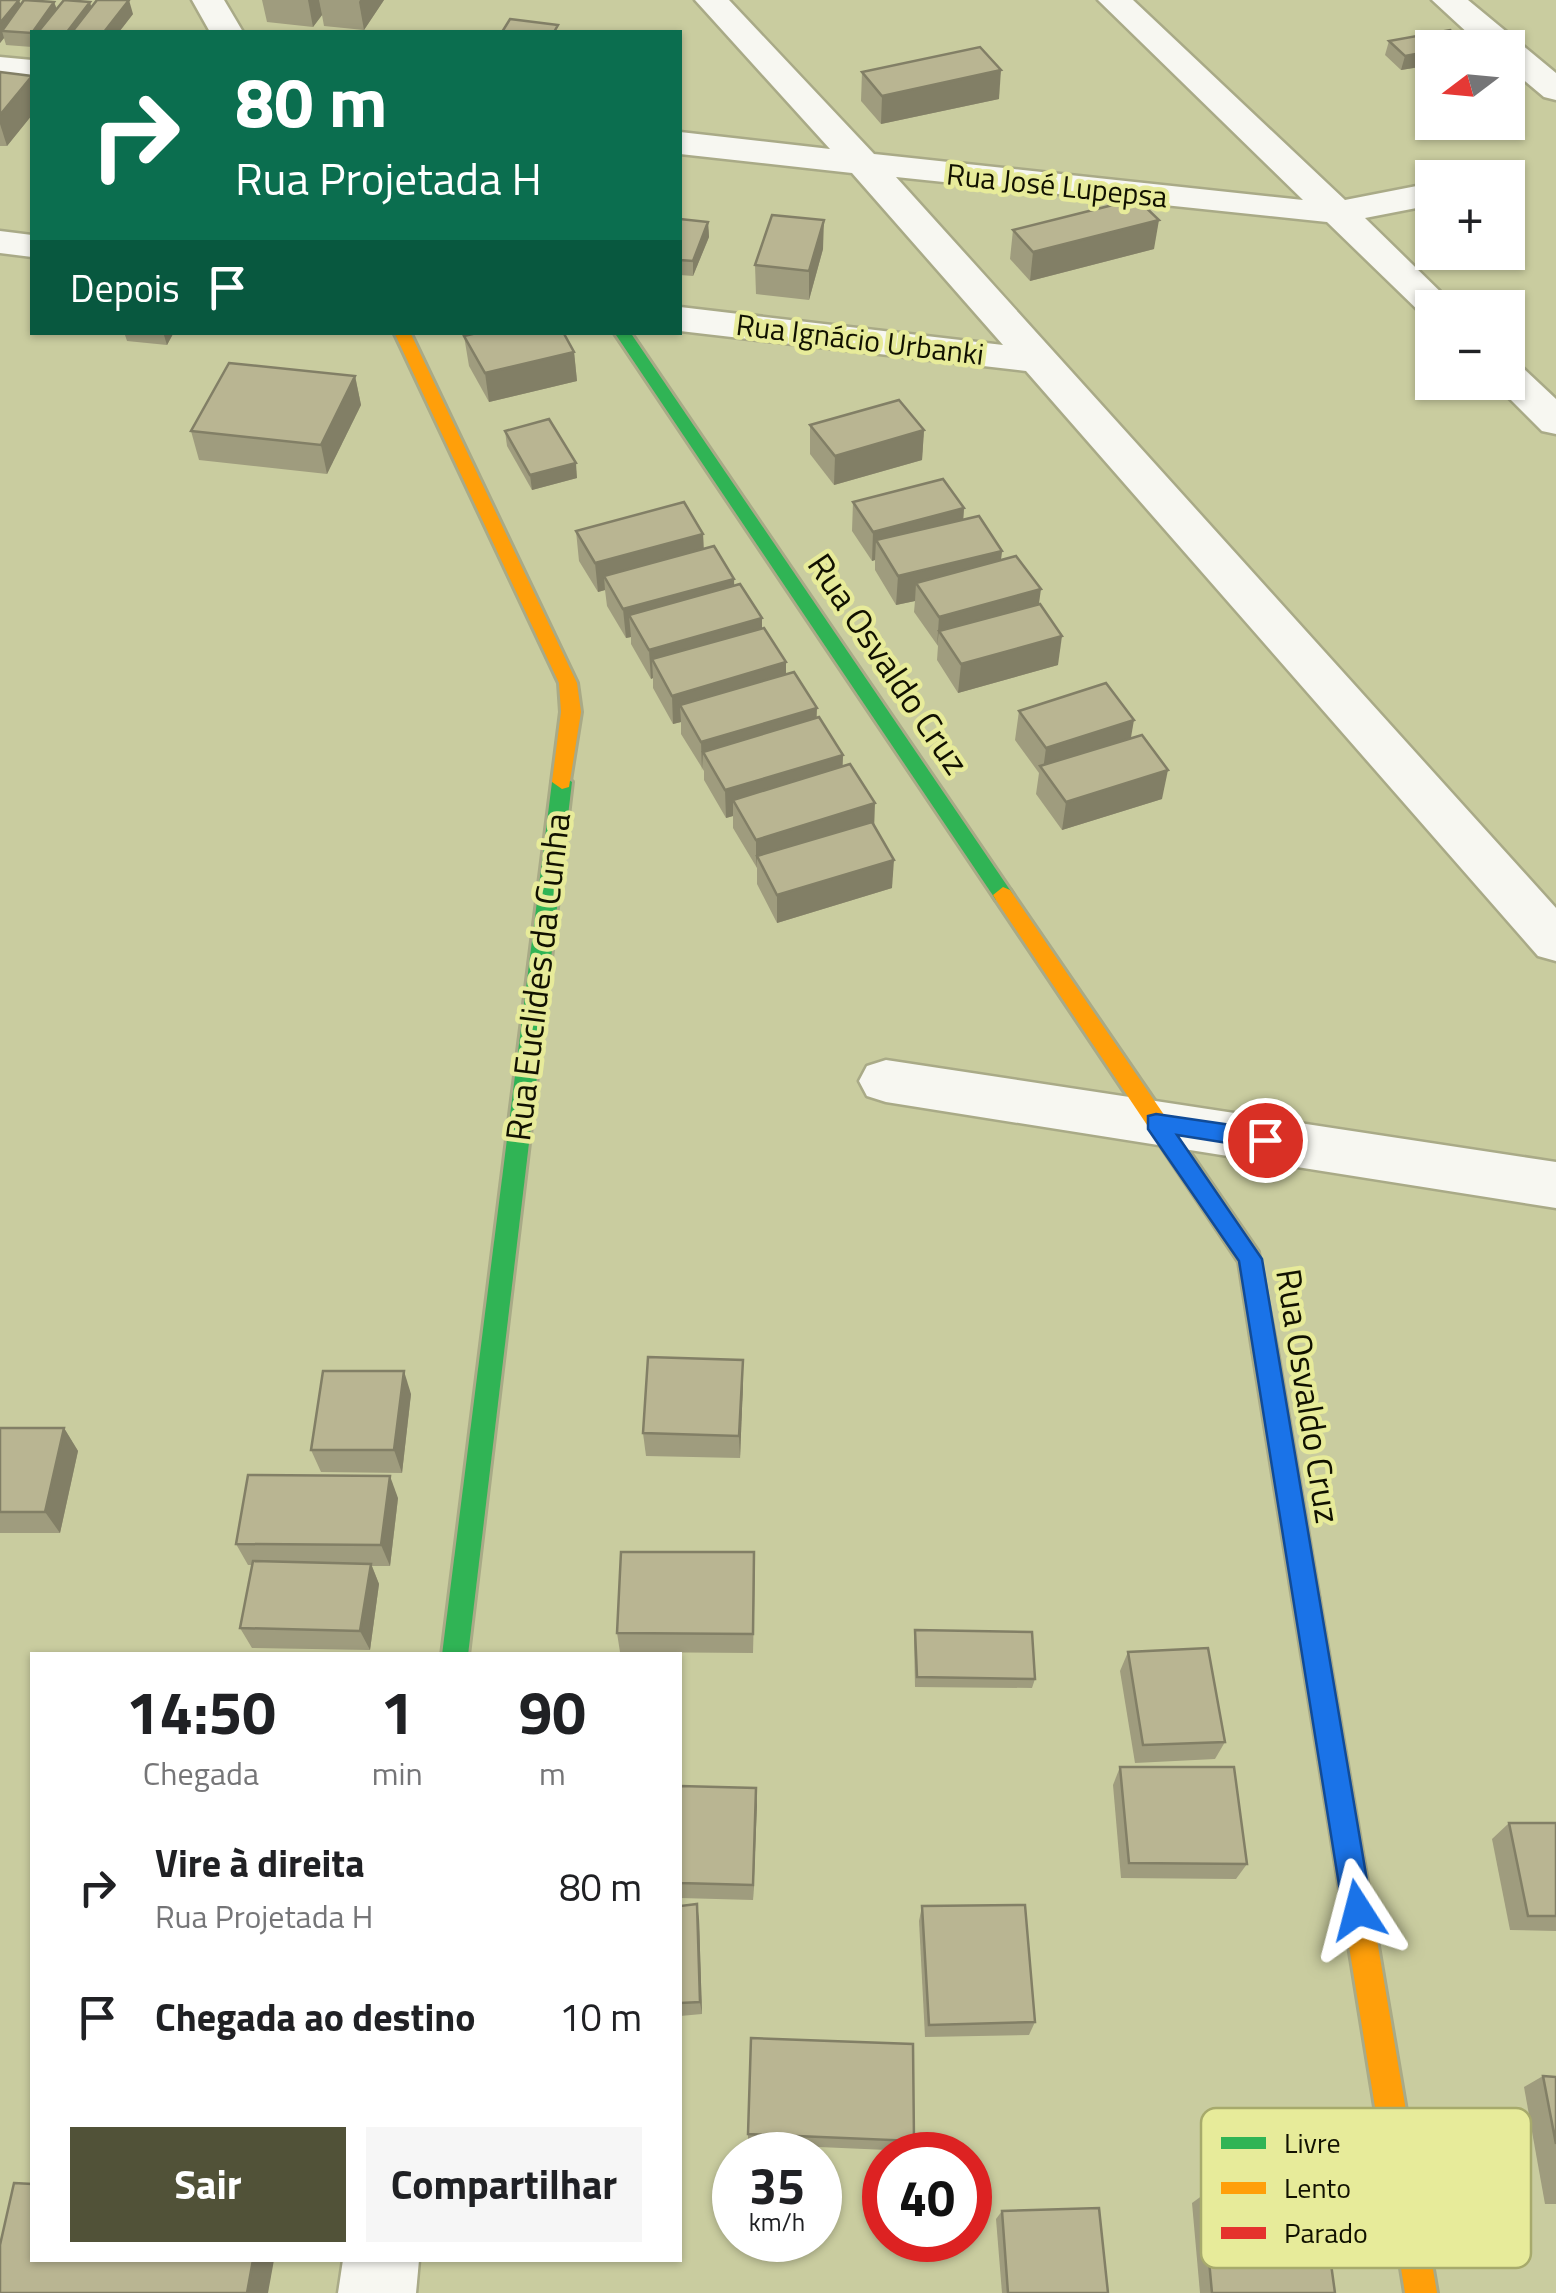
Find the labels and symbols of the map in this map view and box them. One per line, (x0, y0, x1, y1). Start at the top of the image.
north arrow (1415, 30, 1525, 140)
street label: Rua José Lupepsa (944, 151, 1170, 219)
street label: Rua Ignácio Urbanki (734, 301, 987, 377)
street label: Rua Osvaldo Cruz (795, 542, 983, 785)
street label: Rua Euclides da Cunha (490, 810, 584, 1144)
pin (1223, 1098, 1308, 1183)
street label: Rua Osvaldo Cruz (1262, 1265, 1356, 1527)
position arrow (1306, 1858, 1410, 1962)
legend (1201, 2108, 1531, 2268)
text: Livre (1284, 2121, 1341, 2164)
speed limit sign: 40 (862, 2132, 992, 2262)
text: Lento (1284, 2166, 1351, 2209)
text: Parado (1284, 2211, 1368, 2254)

